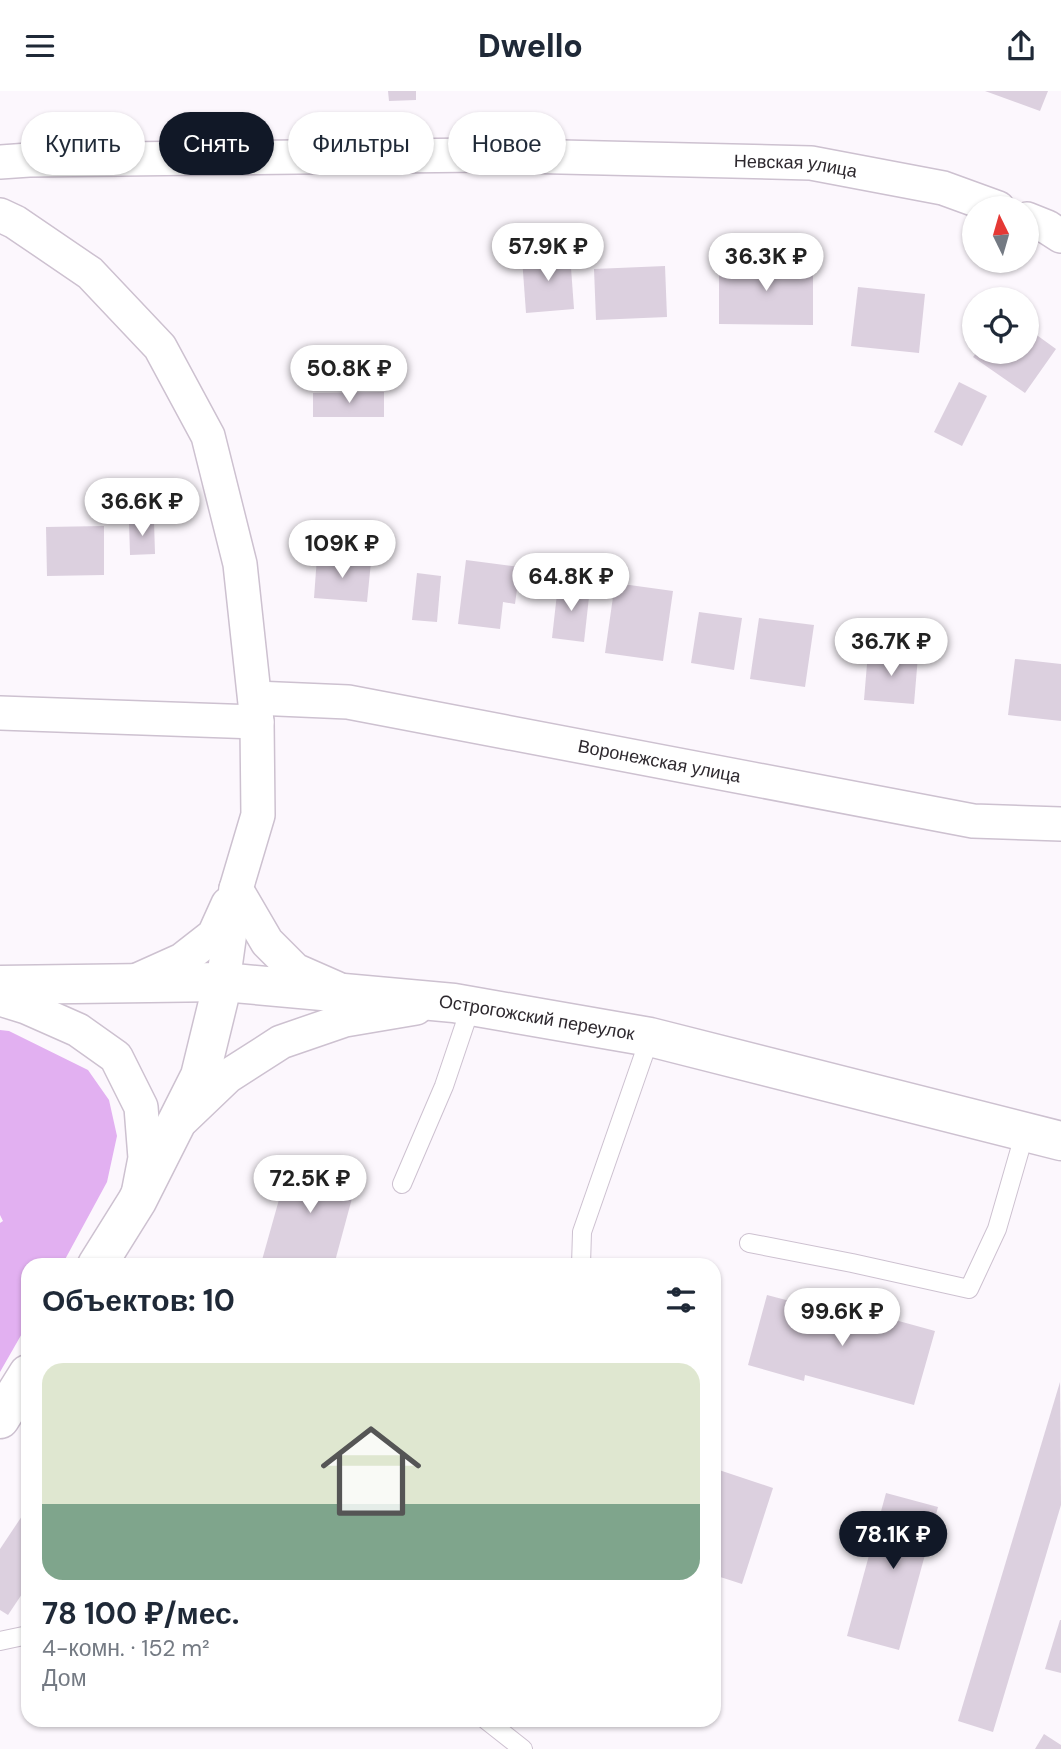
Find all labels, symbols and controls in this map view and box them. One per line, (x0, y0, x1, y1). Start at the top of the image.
text: Dwello (478, 25, 583, 67)
icon: menu (21, 27, 59, 65)
icon: share (1002, 27, 1040, 65)
chip: Купить (21, 112, 145, 175)
chip: Снять (159, 112, 274, 175)
chip: Фильтры (288, 112, 434, 175)
chip: Новое (448, 112, 566, 175)
street label: Невская улица (734, 149, 860, 184)
north arrow (962, 196, 1040, 273)
map controls (962, 196, 1039, 364)
pin: 57.9K ₽ (483, 223, 613, 283)
text: 57.9K ₽ (508, 231, 588, 261)
pin: 36.3K ₽ (701, 233, 831, 293)
text: 36.3K ₽ (725, 241, 807, 271)
button: locate (962, 287, 1039, 364)
pin: 50.8K ₽ (284, 345, 414, 405)
text: 50.8K ₽ (306, 353, 392, 383)
pin: 36.6K ₽ (77, 479, 207, 538)
text: 36.6K ₽ (101, 486, 183, 516)
pin: 109K ₽ (285, 521, 399, 580)
text: 109K ₽ (305, 528, 379, 558)
pin: 64.8K ₽ (506, 553, 636, 613)
text: 64.8K ₽ (528, 561, 614, 591)
pin: 36.7K ₽ (826, 619, 956, 678)
text: 36.7K ₽ (851, 626, 931, 656)
street label: Воронежская улица (576, 734, 744, 789)
street label: Острогожский переулок (438, 990, 636, 1046)
pin: 72.5K ₽ (245, 1155, 375, 1215)
text: 72.5K ₽ (270, 1163, 350, 1193)
text: Объектов: 10 (42, 1281, 235, 1320)
icon: filters (662, 1281, 700, 1319)
pin: 99.6K ₽ (777, 1289, 907, 1348)
text: 99.6K ₽ (800, 1296, 884, 1326)
icon: home (308, 1408, 434, 1534)
pin: 78.1K ₽ (828, 1511, 958, 1571)
text: 78.1K ₽ (855, 1519, 931, 1549)
text: 78 100 ₽/мес. (42, 1594, 239, 1633)
text: 4-комн. · 152 m² (42, 1633, 210, 1663)
text: Дом (42, 1663, 86, 1693)

